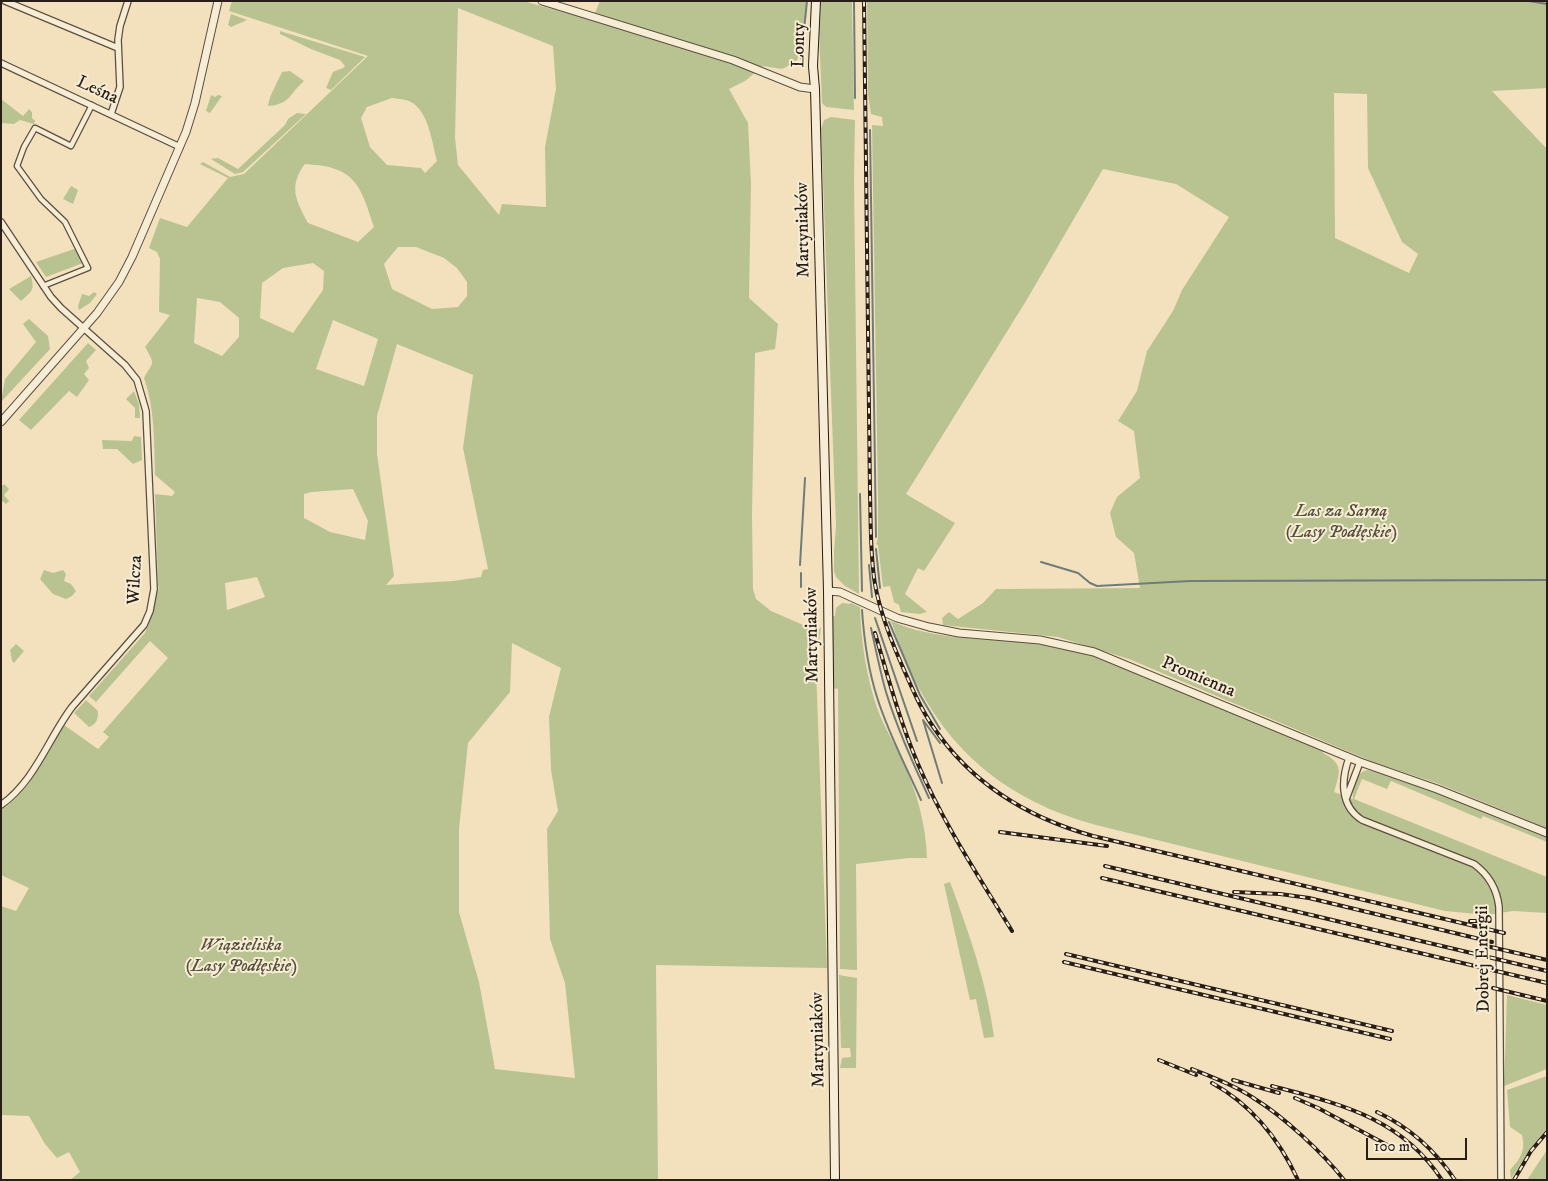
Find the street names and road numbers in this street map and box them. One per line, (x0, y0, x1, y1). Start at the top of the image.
street label: Lonty (789, 22, 811, 68)
street label: Leśna (73, 72, 121, 110)
street label: Martyniaków (792, 182, 816, 278)
street label: Wilcza (124, 555, 148, 605)
street label: Martyniaków (801, 587, 825, 683)
street label: Promienna (1158, 653, 1238, 703)
street label: Dobrej Energii (1472, 905, 1496, 1013)
street label: Martyniaków (807, 992, 831, 1088)

